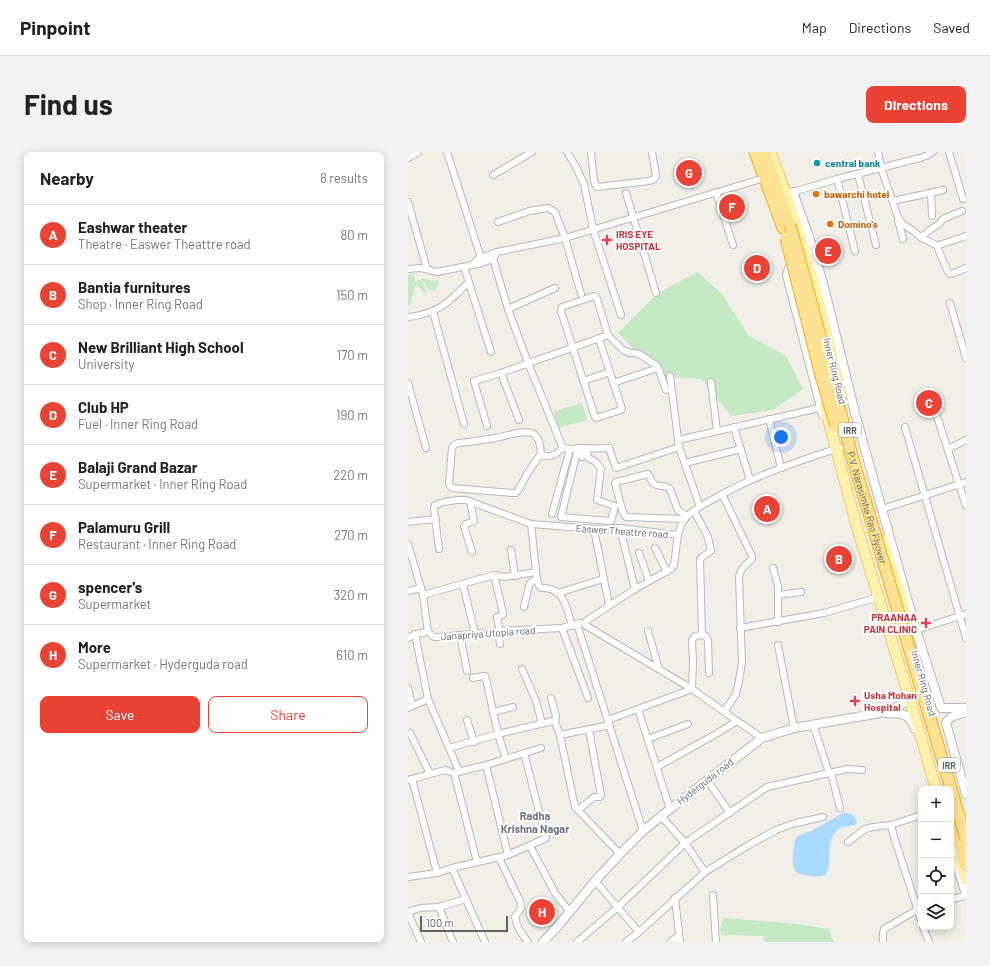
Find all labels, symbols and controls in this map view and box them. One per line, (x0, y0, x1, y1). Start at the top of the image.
text: Pinpoint (20, 16, 90, 39)
text: Map (802, 19, 827, 36)
text: Directions (849, 19, 911, 36)
text: Saved (933, 19, 970, 36)
button: Directions (866, 86, 966, 123)
text: Find us (24, 87, 113, 121)
place label: central bank (825, 157, 881, 169)
pin: G (676, 158, 702, 188)
marker: central bank (812, 158, 822, 168)
text: Nearby (40, 168, 94, 188)
text: 8 results (320, 170, 368, 186)
place label: bawarchi hotel (824, 188, 889, 200)
marker: bawarchi hotel (811, 189, 821, 199)
pin: F (719, 192, 745, 222)
text: Eashwar theater (78, 218, 187, 236)
place label: Domino's (838, 218, 878, 230)
marker: Domino's (825, 219, 835, 229)
text: A (49, 227, 57, 243)
text: 80 m (341, 227, 368, 243)
place label: IRIS EYE HOSPITAL (616, 228, 661, 252)
marker: IRIS EYE HOSPITAL (601, 234, 613, 246)
text: Theatre · Easwer Theattre road (78, 236, 251, 252)
pin: E (815, 236, 841, 266)
pin: D (744, 253, 770, 283)
text: Bantia furnitures (78, 278, 191, 296)
text: B (49, 287, 57, 303)
text: 150 m (336, 287, 368, 303)
text: Shop · Inner Ring Road (78, 296, 203, 312)
street label: Inner Ring Road (821, 337, 849, 405)
text: New Brilliant High School (78, 338, 244, 356)
text: C (49, 347, 57, 363)
text: 170 m (337, 347, 368, 363)
text: University (78, 356, 135, 372)
pin: C (916, 388, 942, 418)
text: Club HP (78, 398, 129, 416)
text: D (49, 407, 57, 423)
text: 190 m (336, 407, 368, 423)
text: Fuel · Inner Ring Road (78, 416, 198, 432)
road number: IRR (839, 423, 861, 437)
your location (771, 427, 791, 447)
street label: P.V. Narasimha Rao Flyover (845, 450, 890, 566)
text: Balaji Grand Bazar (78, 458, 198, 476)
text: E (49, 467, 57, 483)
text: 220 m (333, 467, 368, 483)
text: Supermarket · Inner Ring Road (78, 476, 247, 492)
pin: A (754, 494, 780, 524)
text: Palamuru Grill (78, 518, 170, 536)
street label: Easwer Theattre road (575, 522, 669, 540)
text: F (49, 527, 57, 543)
text: 270 m (334, 527, 368, 543)
text: Restaurant · Inner Ring Road (78, 536, 236, 552)
pin: B (826, 544, 852, 574)
text: spencer's (78, 578, 142, 596)
text: G (49, 587, 57, 603)
text: 320 m (334, 587, 368, 603)
text: Supermarket (78, 596, 151, 612)
place label: PRAANAA PAIN CLINIC (864, 611, 917, 635)
marker: PRAANAA PAIN CLINIC (920, 617, 932, 629)
street label: Janapriya Utopia road (440, 624, 536, 642)
text: More (78, 638, 111, 656)
text: H (49, 647, 57, 663)
text: 610 m (336, 647, 368, 663)
street label: Inner Ring Road (909, 649, 939, 717)
text: Supermarket · Hyderguda road (78, 656, 248, 672)
place label: Usha Mohan Hospital (864, 689, 917, 713)
marker: Usha Mohan Hospital (849, 695, 861, 707)
button: Save (40, 696, 200, 733)
button: Share (208, 696, 368, 733)
street label: Hyderguda road (674, 755, 736, 807)
road number: IRR (938, 758, 960, 772)
map controls (918, 786, 954, 930)
button: + (918, 786, 954, 822)
district label: Radha Krishna Nagar (501, 809, 570, 835)
button: − (918, 822, 954, 858)
button: locate (918, 858, 954, 894)
button: layers (918, 894, 954, 930)
pin: H (529, 897, 555, 927)
scale bar (420, 914, 508, 933)
text: 100 m (426, 916, 454, 929)

